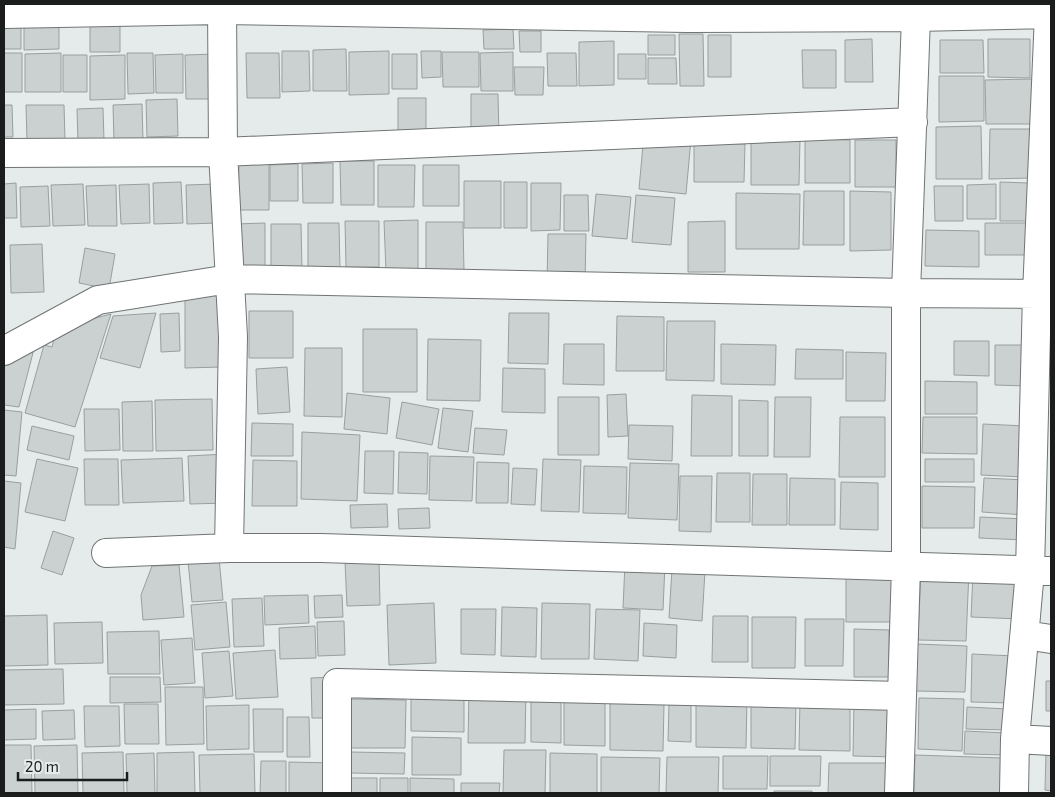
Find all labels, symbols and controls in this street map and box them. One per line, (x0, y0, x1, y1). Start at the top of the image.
scale bar (18, 750, 126, 782)
text: 20 m (25, 757, 59, 775)

